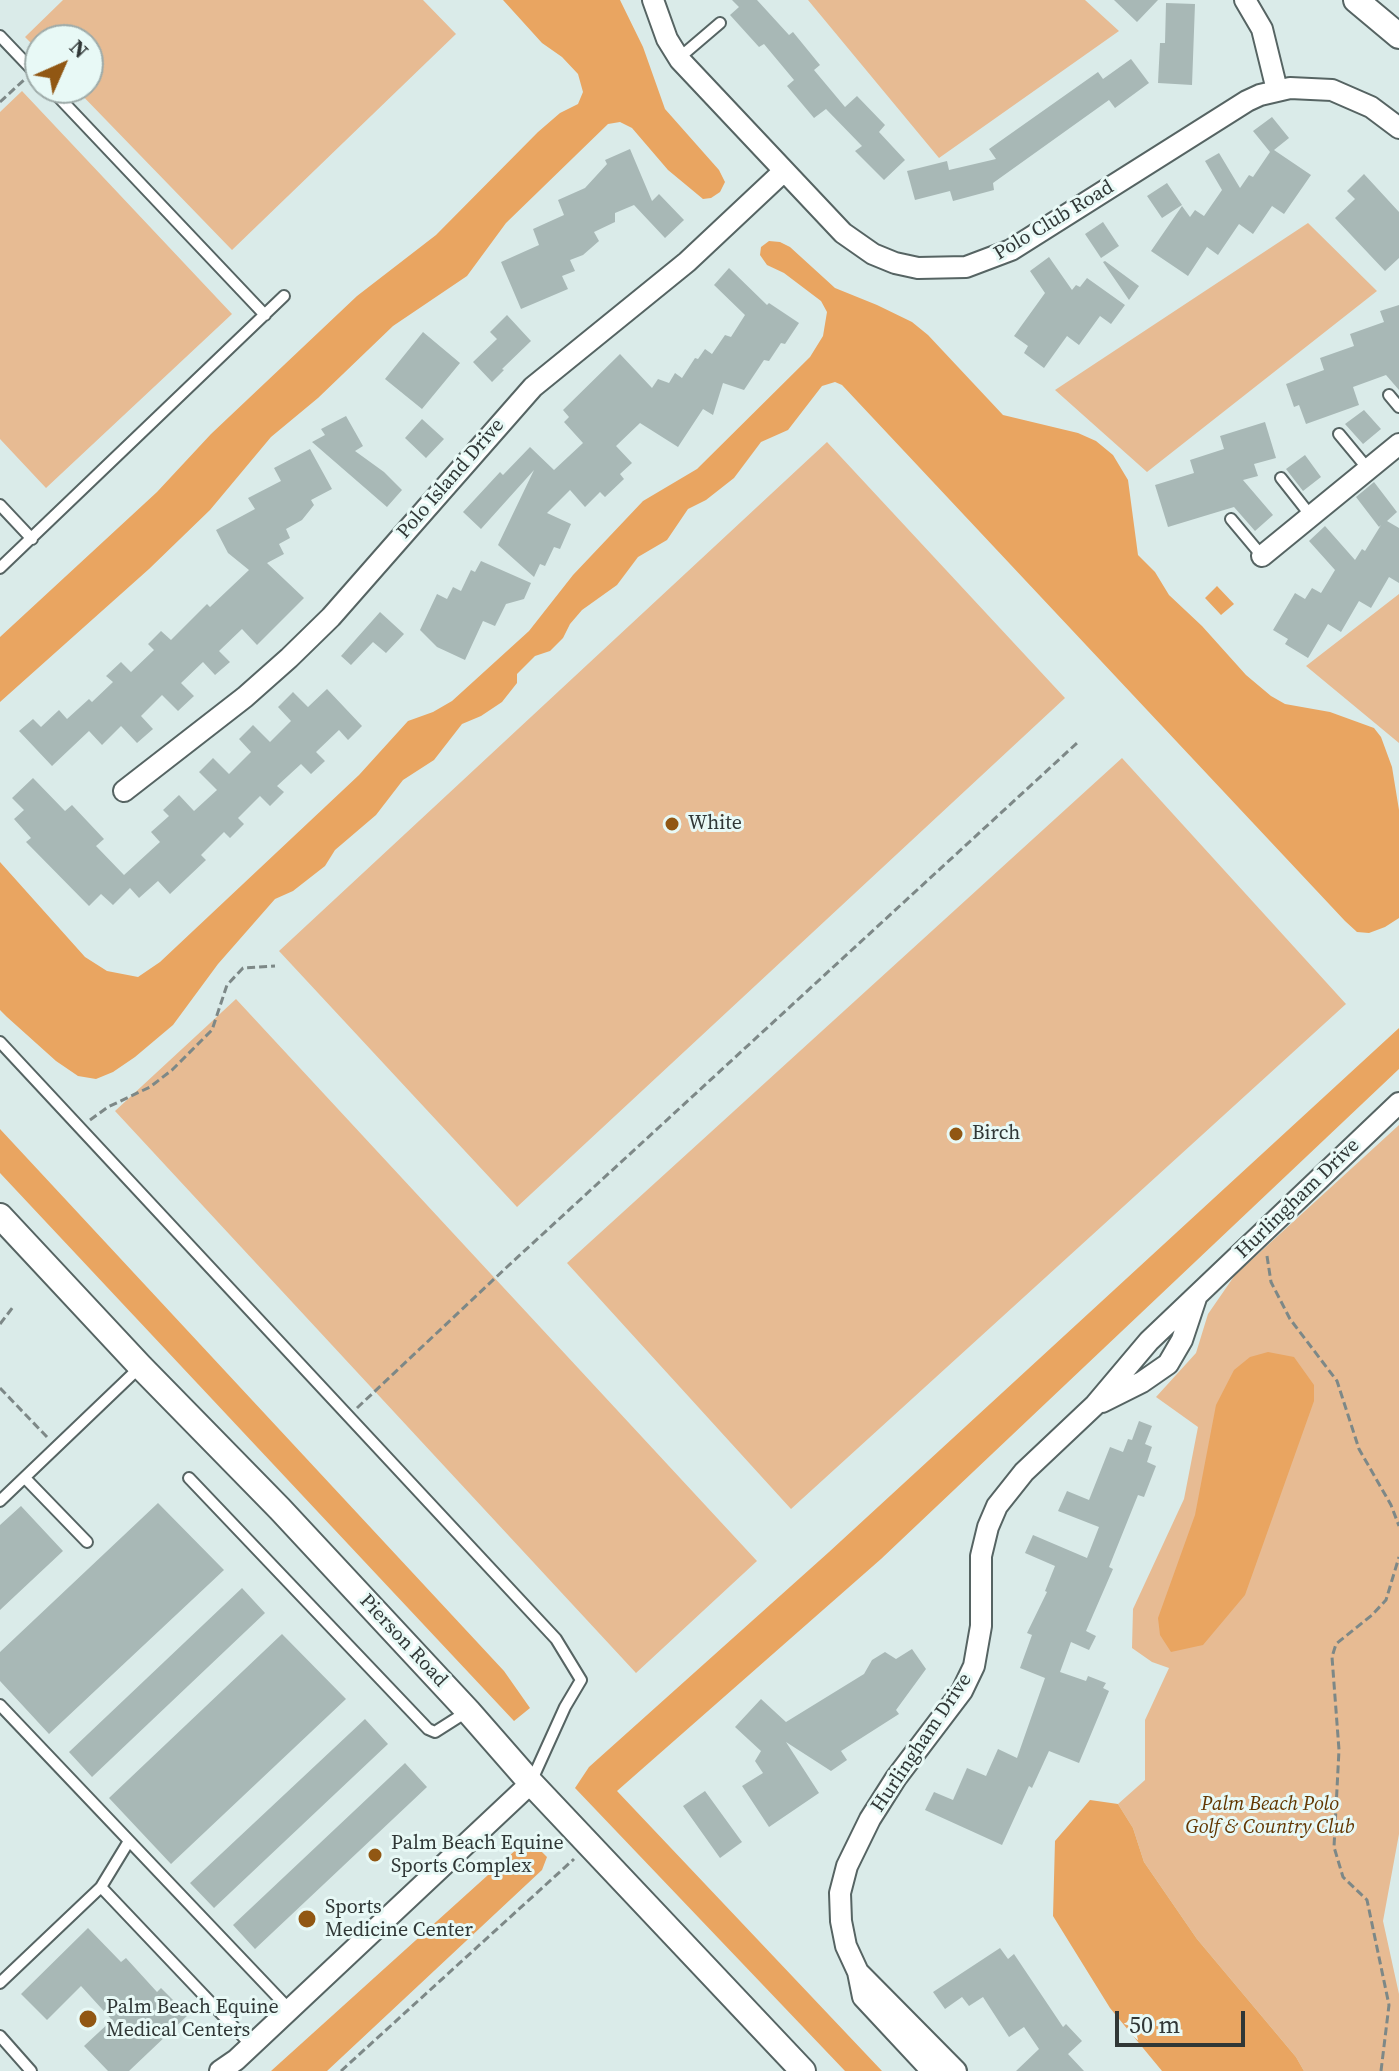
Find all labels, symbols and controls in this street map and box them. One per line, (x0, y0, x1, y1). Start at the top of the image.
north arrow (24, 24, 104, 104)
text: N (63, 32, 96, 65)
street label: Polo Club Road (990, 176, 1118, 266)
street label: Polo Island Drive (392, 414, 510, 544)
place label: White (688, 812, 742, 836)
marker: White (663, 815, 681, 833)
place label: Birch (972, 1122, 1020, 1146)
marker: Birch (947, 1125, 965, 1143)
street label: Hurlingham Drive (1231, 1134, 1365, 1264)
street label: Pierson Road (354, 1590, 452, 1692)
street label: Hurlingham Drive (867, 1669, 977, 1817)
park label: Palm Beach Polo Golf & Country Club (1186, 1793, 1354, 1840)
place label: Palm Beach Equine Sports Complex (391, 1832, 564, 1879)
marker: Palm Beach Equine Sports Complex (366, 1846, 384, 1864)
place label: Sports Medicine Center (325, 1896, 473, 1943)
marker: Sports Medicine Center (296, 1908, 318, 1930)
scale bar (1119, 1995, 1249, 2045)
place label: Palm Beach Equine Medical Centers (106, 1996, 279, 2043)
marker: Palm Beach Equine Medical Centers (77, 2008, 99, 2030)
text: 50 m (1129, 2008, 1180, 2041)

